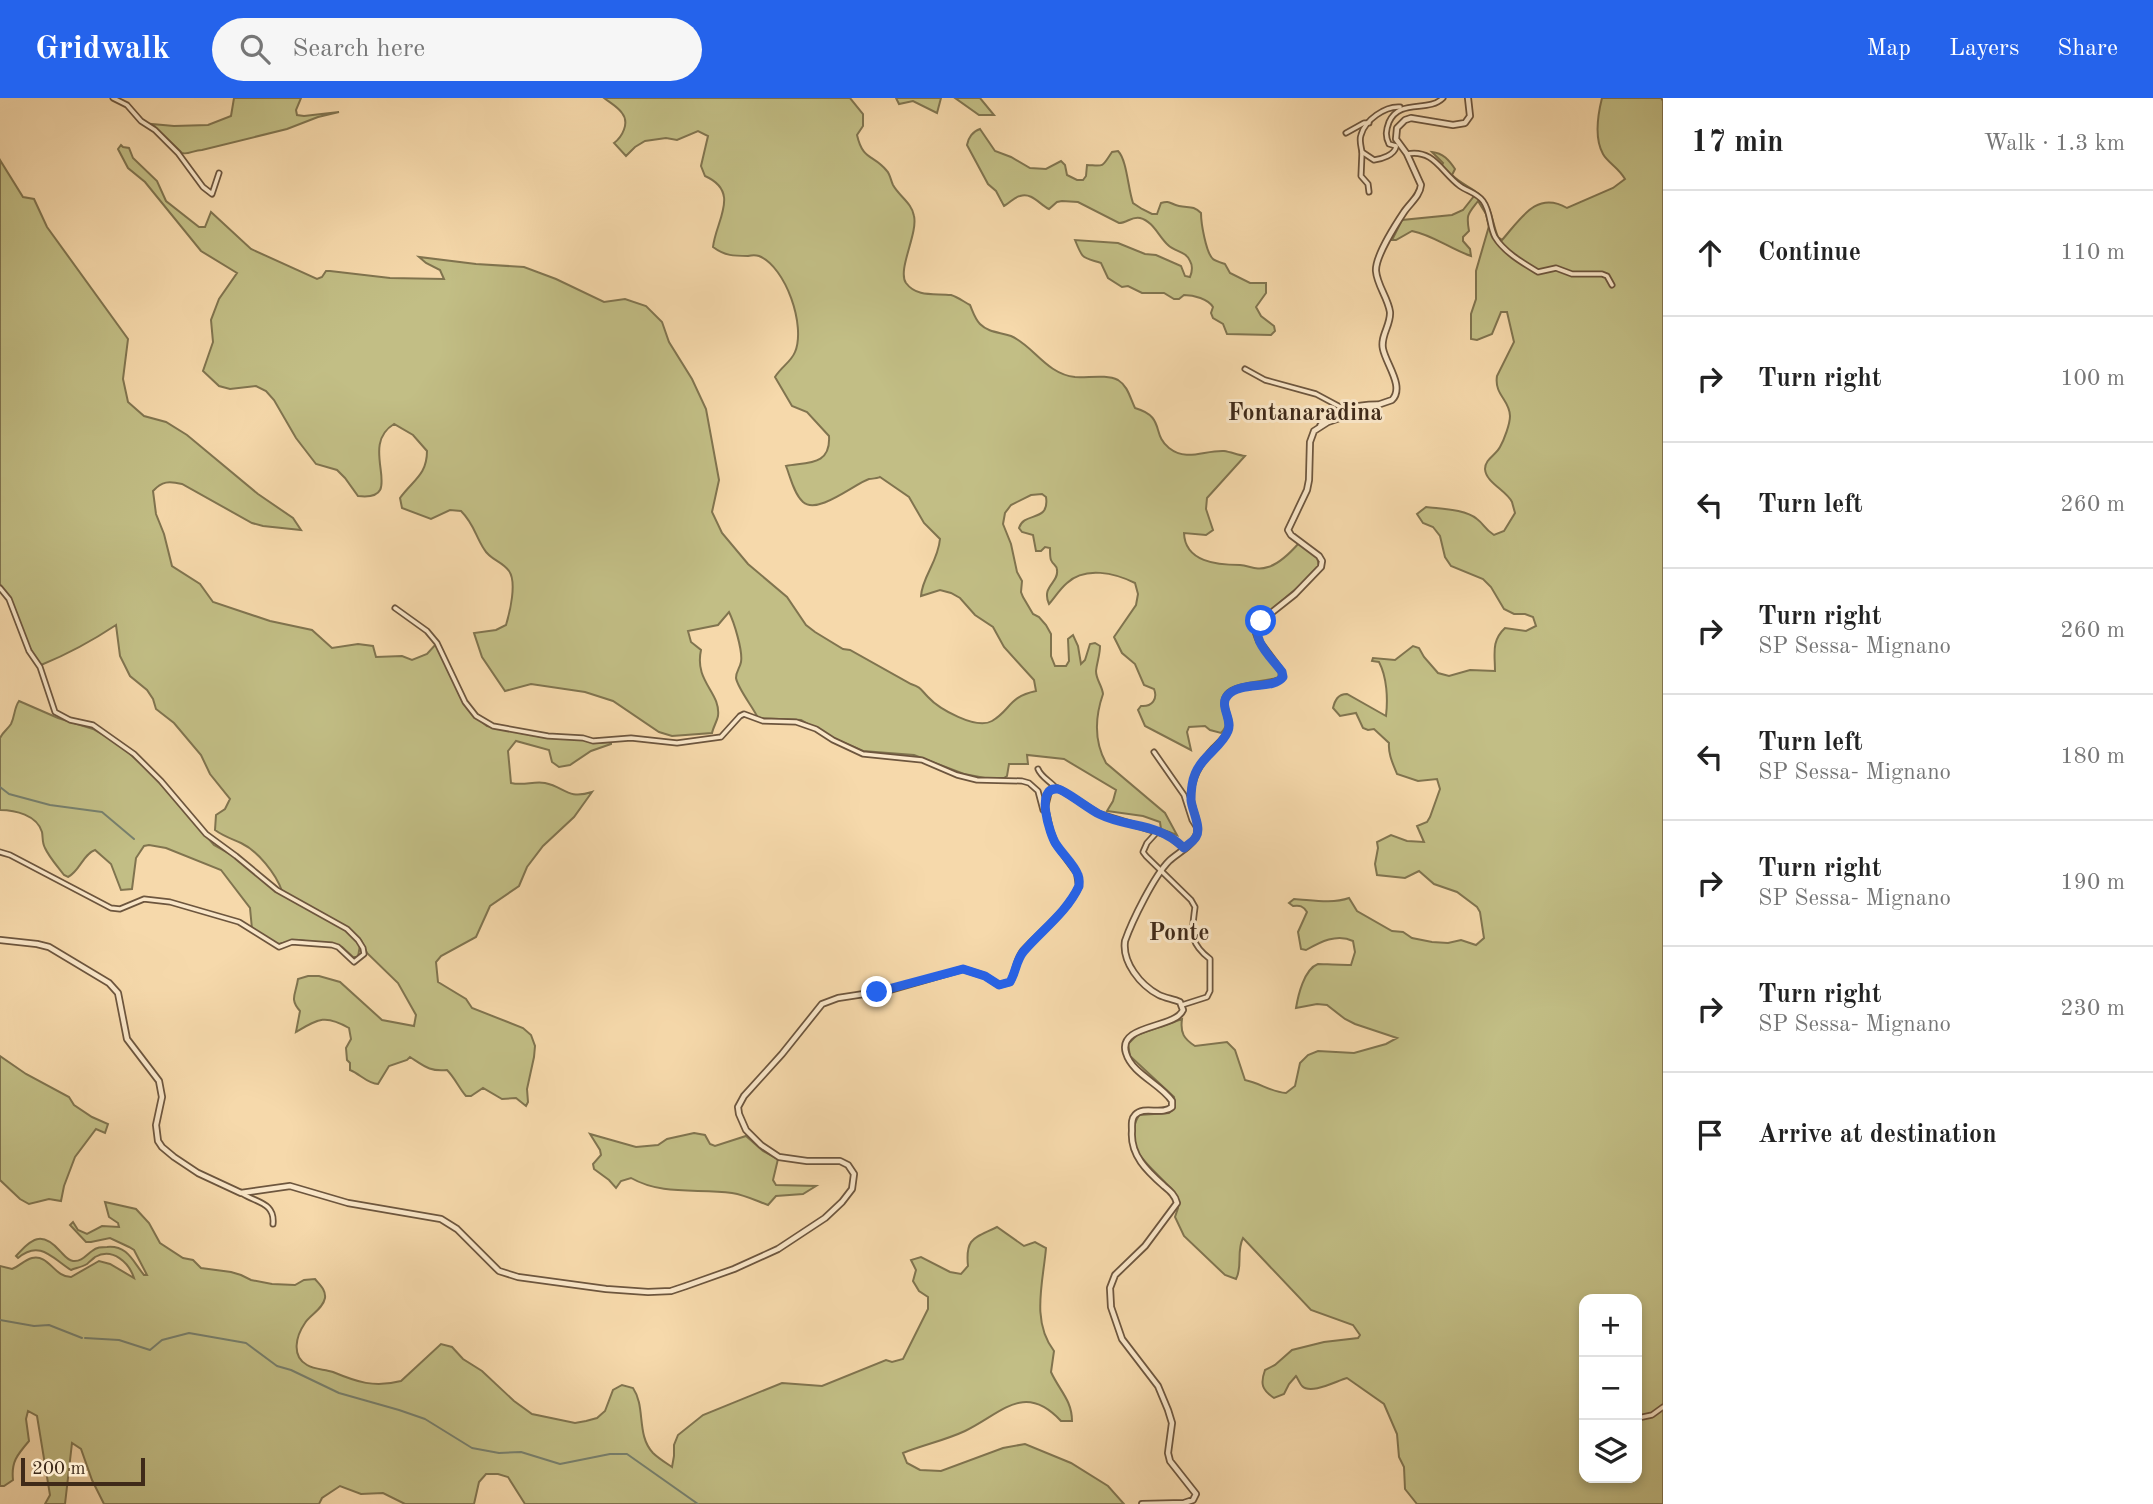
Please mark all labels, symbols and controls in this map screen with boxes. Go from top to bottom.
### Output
search box [212,18,702,81]
icon: search [236,30,274,68]
text: Gridwalk [35,33,170,66]
text: Search here [292,36,425,62]
text: Map [1867,37,1911,61]
text: Layers [1949,37,2019,61]
text: Share [2057,37,2118,61]
text: 17 min [1691,128,1784,158]
text: Walk · 1.3 km [1984,132,2125,155]
icon: ahead [1691,234,1729,272]
text: Continue [1758,240,1861,266]
text: 110 m [2060,241,2125,264]
icon: right [1691,360,1729,398]
text: Turn right [1758,366,1881,392]
text: 100 m [2060,367,2125,390]
district label: Fontanaradina [1227,402,1383,426]
icon: left [1691,486,1729,524]
text: Turn left [1758,492,1863,518]
text: 260 m [2060,493,2125,516]
text: Turn right [1758,604,1881,630]
route start [1245,605,1276,636]
icon: right [1691,612,1729,650]
text: 260 m [2060,619,2125,642]
text: SP Sessa- Mignano [1758,635,1951,658]
text: Turn left [1758,730,1863,756]
icon: left [1691,738,1729,776]
text: 180 m [2060,745,2125,768]
text: SP Sessa- Mignano [1758,761,1951,784]
text: Turn right [1758,856,1881,882]
icon: right [1691,864,1729,902]
text: 190 m [2060,871,2125,894]
text: SP Sessa- Mignano [1758,887,1951,910]
district label: Ponte [1148,922,1210,946]
route end [861,976,892,1007]
text: Turn right [1758,982,1881,1008]
icon: right [1691,990,1729,1028]
text: 230 m [2060,997,2125,1020]
text: SP Sessa- Mignano [1758,1013,1951,1036]
icon: arrive [1691,1116,1729,1154]
text: Arrive at destination [1758,1122,1997,1148]
map controls [1579,1294,1642,1483]
button: + [1579,1294,1642,1357]
button: − [1579,1357,1642,1420]
button: layers [1579,1420,1642,1483]
scale bar [21,1455,145,1487]
text: 200 m [32,1460,85,1479]

